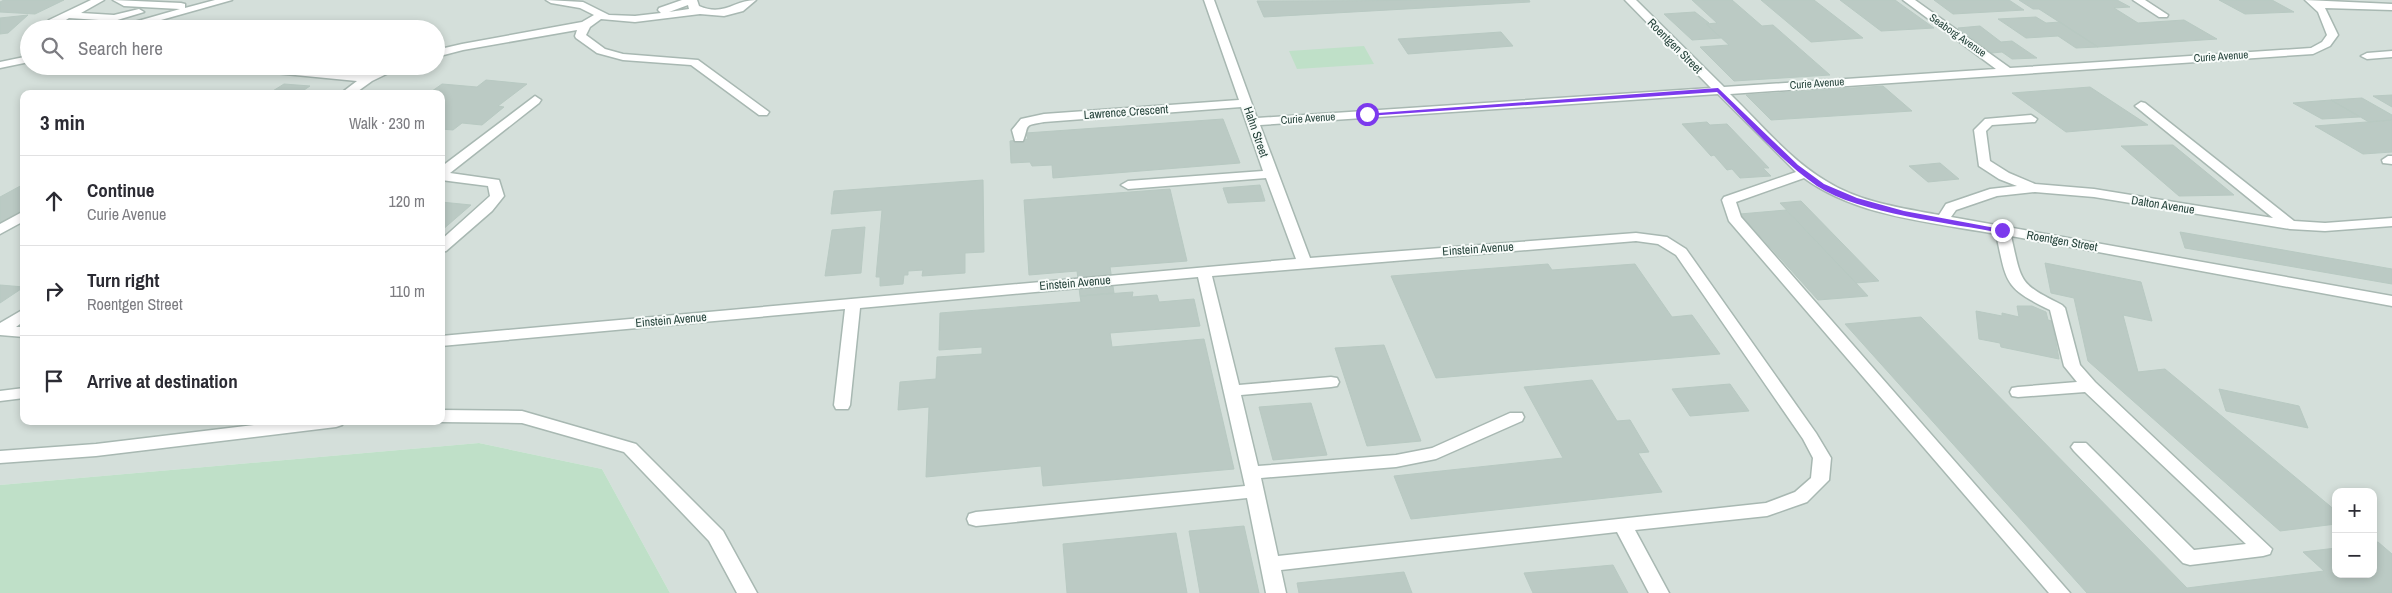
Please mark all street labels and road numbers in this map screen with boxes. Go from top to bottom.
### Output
street label: Seaborg Avenue [1927,10,1989,60]
street label: Roentgen Street [1644,15,1706,77]
street label: Curie Avenue [2193,47,2249,65]
street label: Curie Avenue [1789,74,1845,92]
street label: Lawrence Crescent [1083,101,1169,123]
street label: Hahn Street [1240,105,1272,160]
street label: Curie Avenue [1280,109,1336,127]
street label: Dalton Avenue [2130,192,2196,218]
street label: Roentgen Street [2025,227,2099,255]
street label: Einstein Avenue [1442,239,1514,259]
street label: Einstein Avenue [1039,272,1111,294]
street label: Einstein Avenue [635,309,707,331]

